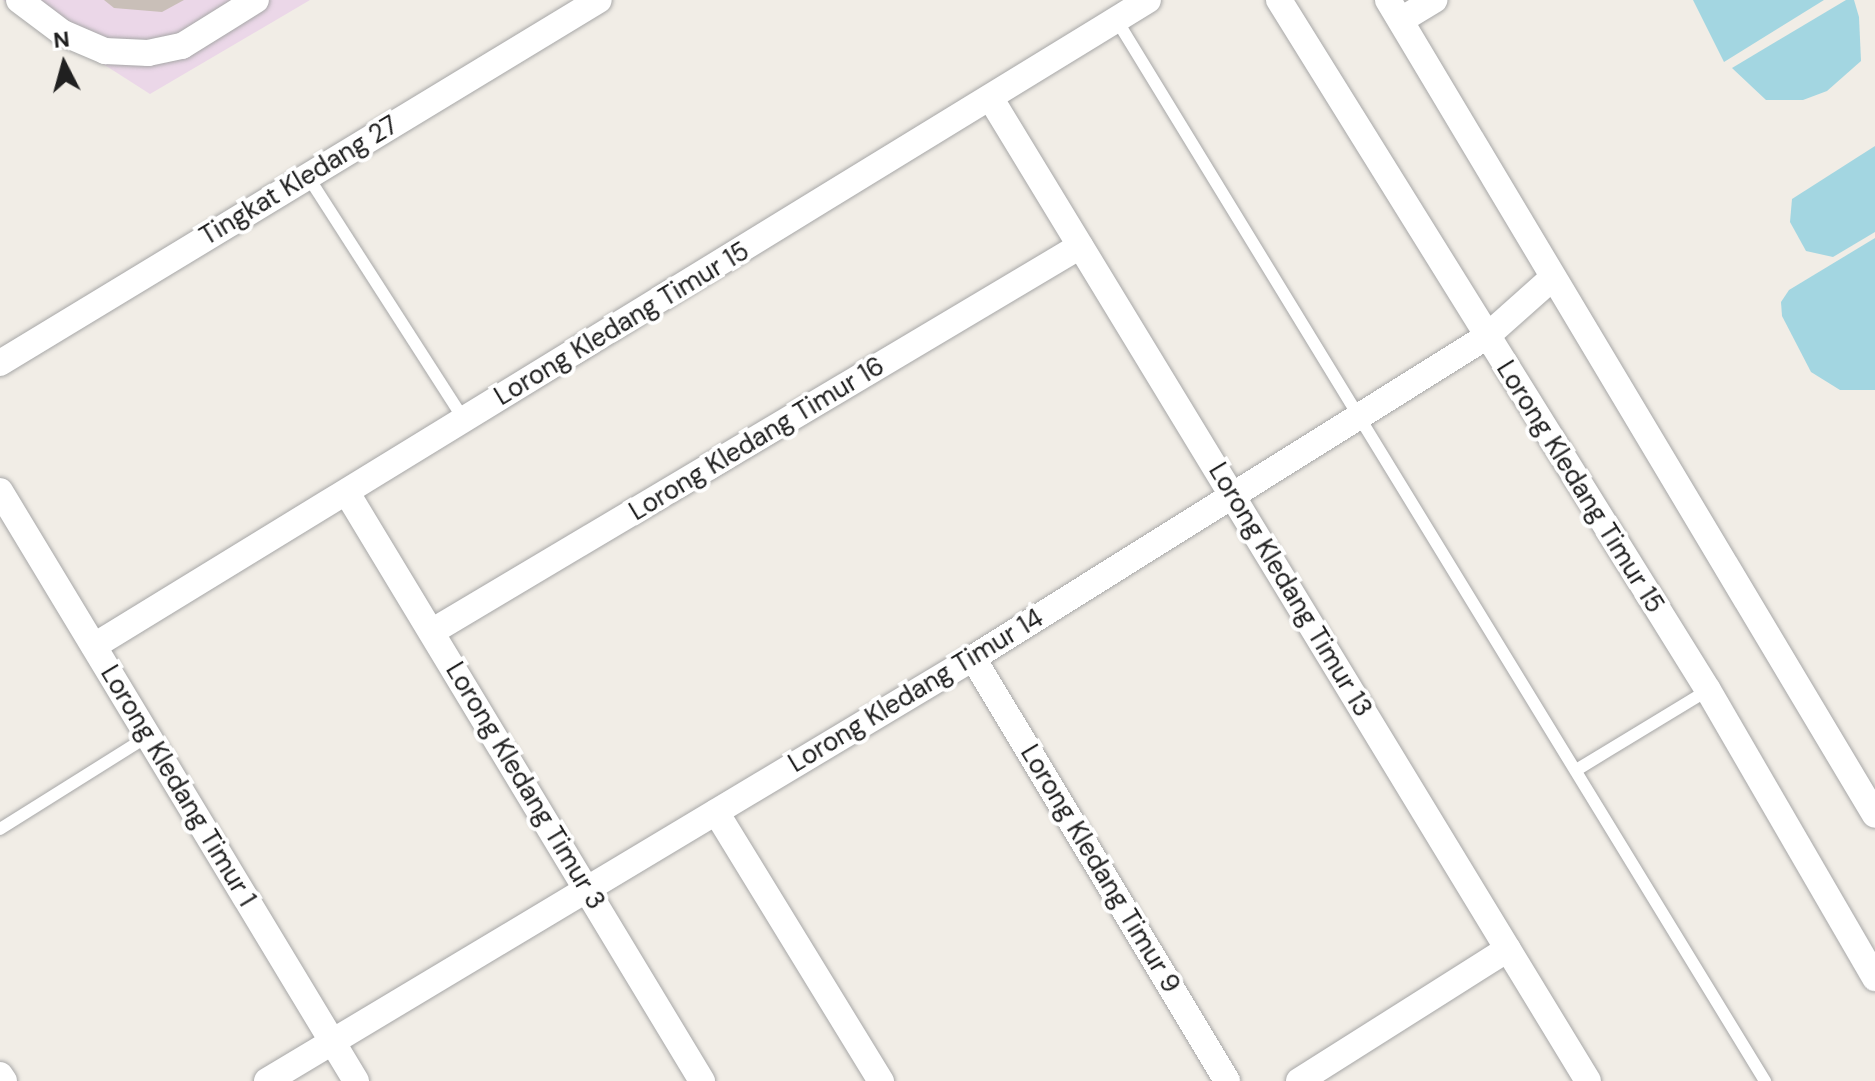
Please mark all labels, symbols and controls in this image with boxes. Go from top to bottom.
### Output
north arrow [24,24,104,104]
text: N [52,24,71,55]
street label: Tingkat Kledang 27 [194,110,404,252]
street label: Lorong Kledang Timur 15 [489,236,755,412]
street label: Lorong Kledang Timur 16 [624,350,890,528]
street label: Lorong Kledang Timur 15 [1490,355,1670,619]
street label: Lorong Kledang Timur 13 [1202,457,1378,723]
street label: Lorong Kledang Timur 14 [783,603,1049,779]
street label: Lorong Kledang Timur 3 [439,657,611,915]
street label: Lorong Kledang Timur 1 [94,660,262,912]
street label: Lorong Kledang Timur 9 [1014,739,1186,999]

